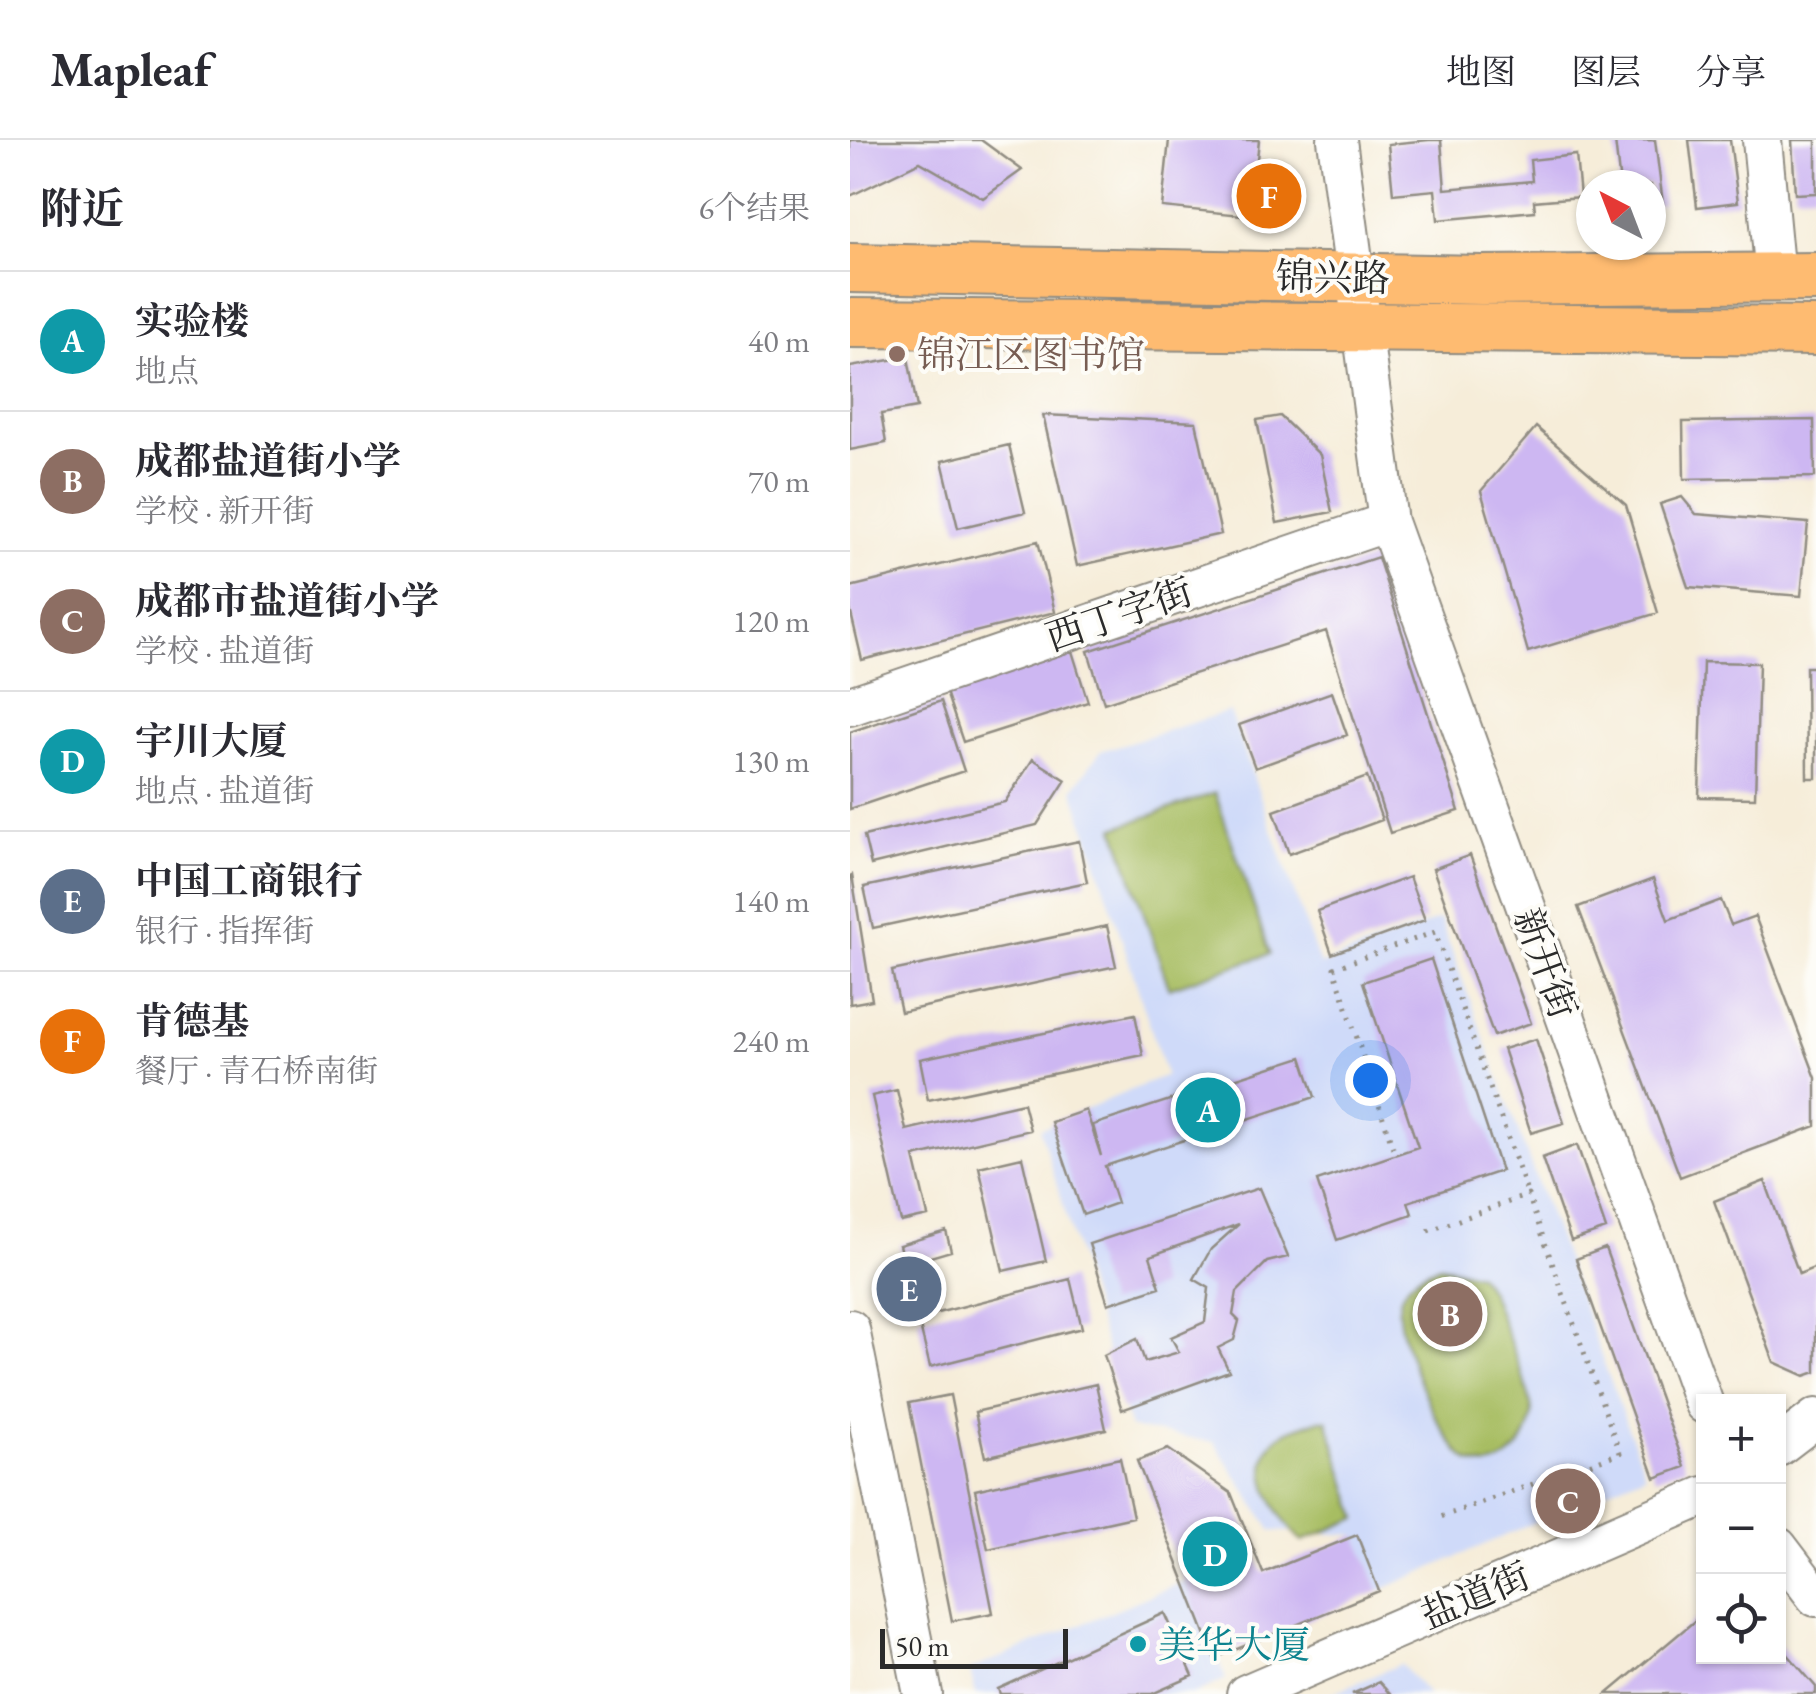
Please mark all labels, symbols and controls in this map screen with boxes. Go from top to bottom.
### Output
text: Mapleaf [50,38,211,100]
text: 地图 [1446,49,1516,94]
text: 图层 [1571,49,1641,94]
text: 分享 [1696,49,1766,94]
pin: F [1236,158,1302,234]
north arrow [1576,170,1666,260]
text: 附近 [40,181,124,236]
text: 6个结果 [699,187,810,229]
street label: 锦兴路 [1276,252,1390,302]
text: 实验楼 [135,296,249,345]
text: A [61,320,84,362]
text: 40 m [748,320,810,362]
place label: 锦江区图书馆 [917,330,1145,379]
marker: 锦江区图书馆 [886,343,908,365]
text: 地点 [135,350,199,392]
text: 成都盐道街小学 [135,436,401,485]
text: B [62,460,83,502]
text: 70 m [748,460,810,502]
text: 学校 · 新开街 [135,490,314,532]
street label: 西丁字街 [1039,566,1199,662]
text: 成都市盐道街小学 [135,576,439,625]
text: C [61,600,84,642]
text: 120 m [733,600,810,642]
text: 学校 · 盐道街 [135,630,314,672]
text: 宇川大厦 [135,716,287,765]
text: D [60,740,85,782]
text: 130 m [733,740,810,782]
text: 地点 · 盐道街 [135,770,314,812]
text: 中国工商银行 [135,856,363,905]
text: E [63,880,82,922]
text: 140 m [733,880,810,922]
street label: 新开街 [1503,901,1589,1025]
text: 银行 · 指挥街 [135,910,314,952]
text: 肯德基 [135,996,249,1045]
text: F [64,1020,81,1062]
text: 240 m [733,1020,810,1062]
text: 餐厅 · 青石桥南街 [135,1050,378,1092]
your location [1345,1055,1396,1106]
pin: A [1176,1072,1240,1148]
pin: E [877,1252,942,1326]
pin: B [1418,1276,1482,1352]
map controls [1696,1394,1786,1664]
button: + [1696,1394,1786,1484]
pin: C [1536,1464,1600,1538]
button: − [1696,1484,1786,1574]
pin: D [1182,1516,1248,1592]
street label: 盐道街 [1413,1550,1537,1640]
button: locate [1696,1574,1786,1664]
place label: 美华大厦 [1158,1620,1310,1669]
scale bar [880,1624,1068,1668]
text: 50 m [895,1628,949,1664]
marker: 美华大厦 [1127,1633,1149,1655]

